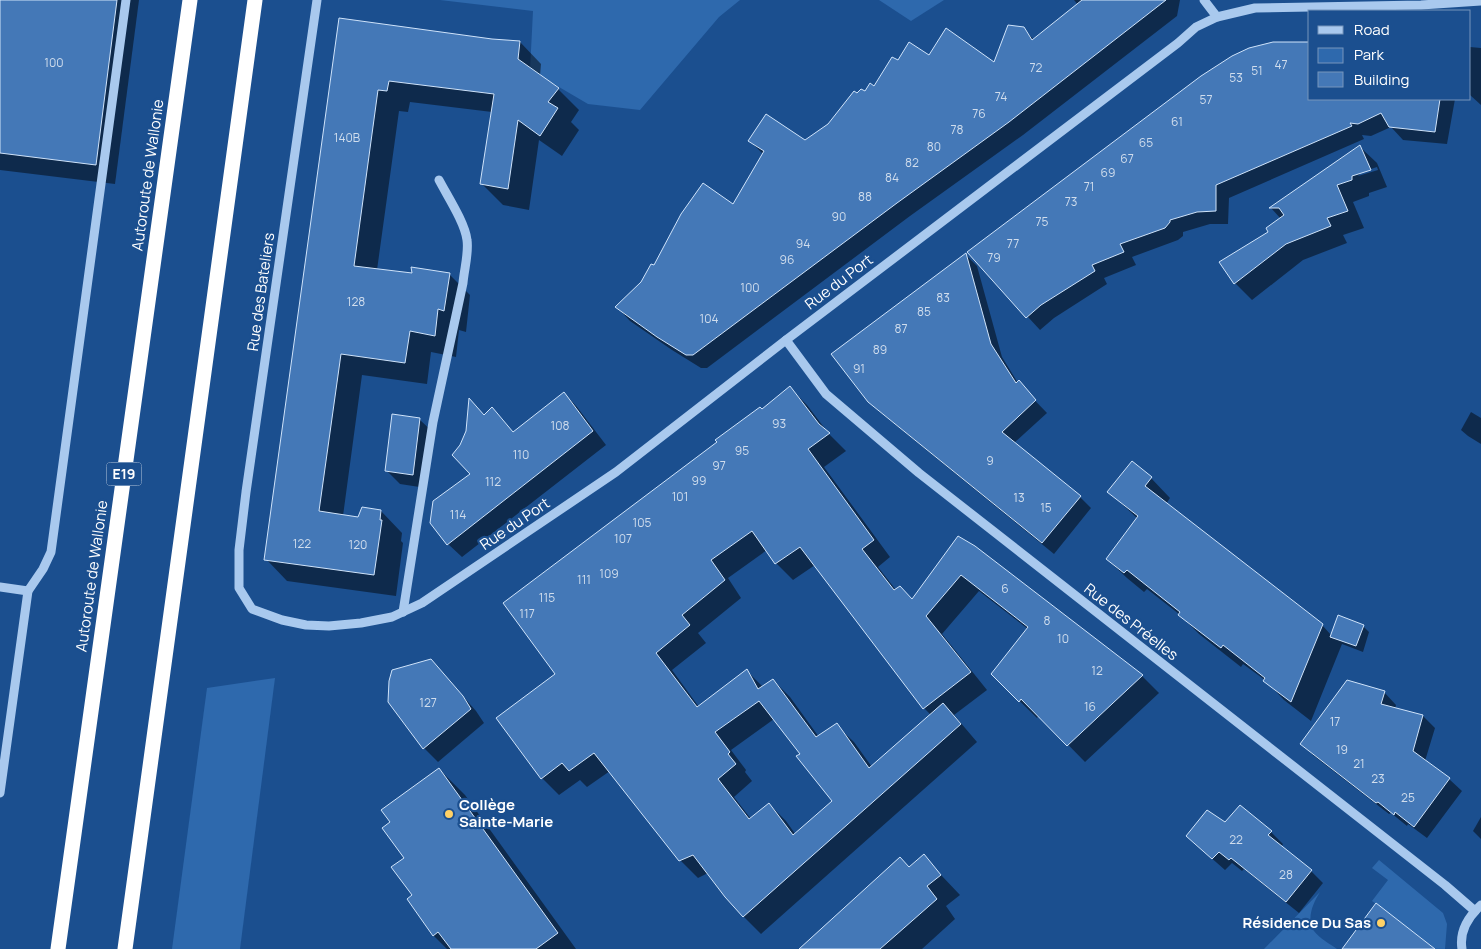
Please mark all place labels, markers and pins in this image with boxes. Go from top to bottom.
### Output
place label: Collège Sainte-Marie [459,794,553,832]
marker: Collège Sainte-Marie [443,808,455,820]
place label: Résidence Du Sas [1242,912,1371,933]
marker: Résidence Du Sas [1375,917,1387,929]

